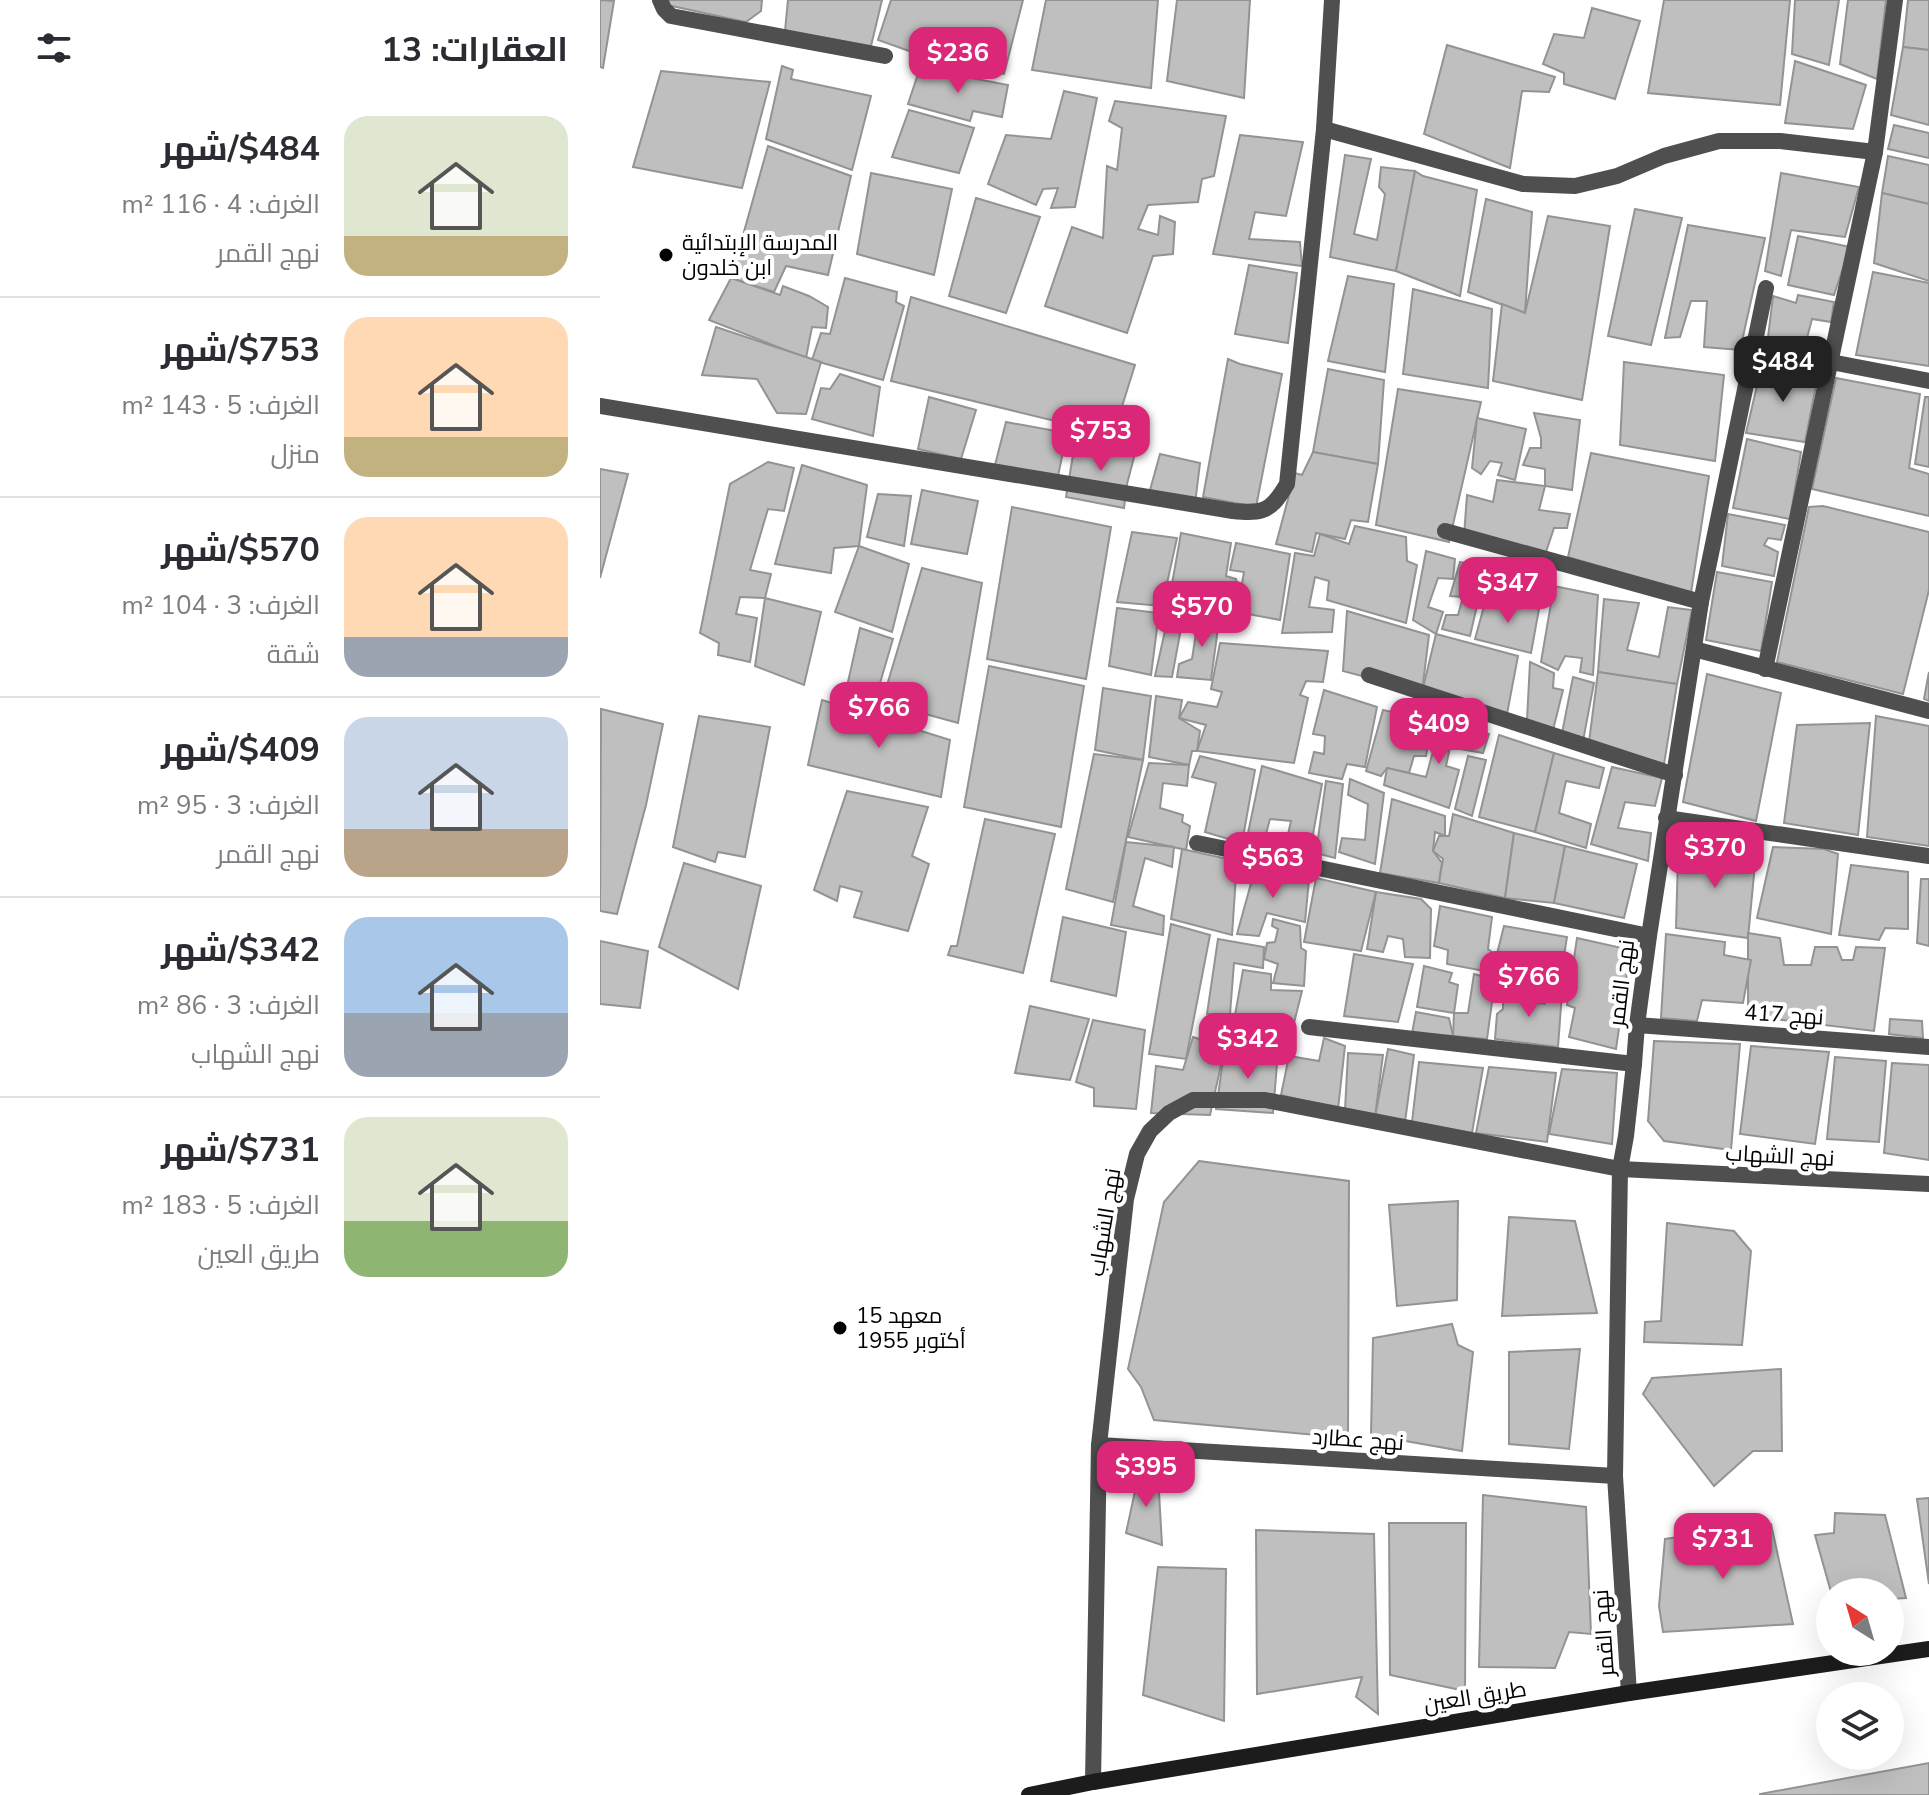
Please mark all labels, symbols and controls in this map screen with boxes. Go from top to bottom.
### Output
icon: filters [32,26,76,70]
text: العقارات: 13 [381,27,568,73]
pin: $236 [911,27,1005,95]
text: $236 [927,35,989,70]
text: $484/شهر [161,126,320,172]
icon: home [408,148,504,244]
text: الغرف: 4 · 116 m² [122,187,320,222]
place label: المدرسة الإبتدائية ابن خلدون [682,228,838,283]
text: نهج القمر [217,236,320,271]
marker: المدرسة الإبتدائية ابن خلدون [657,246,675,264]
text: $753/شهر [161,327,320,373]
pin: $484 [1736,336,1830,404]
text: $484 [1752,344,1814,379]
icon: home [408,349,504,445]
text: الغرف: 5 · 143 m² [122,388,320,423]
pin: $753 [1054,405,1148,473]
text: $753 [1070,413,1132,448]
text: منزل [271,437,320,472]
text: $570/شهر [161,527,320,573]
icon: home [408,549,504,645]
pin: $347 [1461,557,1555,625]
text: $347 [1477,565,1539,600]
pin: $570 [1155,581,1249,649]
text: الغرف: 3 · 104 m² [122,588,320,623]
text: $570 [1171,589,1233,624]
text: شقة [267,637,320,672]
pin: $766 [832,682,926,750]
text: $766 [848,690,910,725]
pin: $409 [1392,698,1486,766]
text: $409 [1408,706,1470,741]
text: $409/شهر [161,727,320,773]
icon: home [408,749,504,845]
text: الغرف: 3 · 95 m² [137,788,320,823]
pin: $370 [1668,822,1762,890]
text: $370 [1684,830,1746,865]
pin: $563 [1226,832,1320,900]
text: نهج القمر [217,837,320,872]
text: $563 [1242,840,1304,875]
text: $342/شهر [161,927,320,973]
street label: نهج القمر [1602,938,1642,1030]
icon: home [408,949,504,1045]
pin: $766 [1482,951,1576,1019]
text: $766 [1498,959,1560,994]
text: الغرف: 3 · 86 m² [137,988,320,1023]
street label: نهج 417 [1743,997,1825,1033]
pin: $342 [1201,1013,1295,1081]
text: $342 [1217,1021,1279,1056]
text: نهج الشهاب [191,1037,320,1072]
text: $731/شهر [161,1127,320,1173]
street label: نهج الشهاب [1725,1138,1835,1174]
icon: home [408,1149,504,1245]
street label: نهج الشهاب [1082,1166,1128,1278]
text: الغرف: 5 · 183 m² [122,1188,320,1223]
text: طريق العين [197,1237,320,1272]
place label: معهد 15 أكتوبر 1955 [856,1301,966,1356]
marker: معهد 15 أكتوبر 1955 [831,1319,849,1337]
street label: نهج عطارد [1311,1422,1405,1458]
pin: $395 [1099,1441,1193,1509]
text: $395 [1115,1449,1177,1484]
pin: $731 [1676,1513,1770,1581]
text: $731 [1692,1521,1754,1556]
north arrow [1816,1578,1904,1666]
map controls [1816,1578,1904,1770]
street label: نهج القمر [1586,1588,1622,1680]
street label: طريق العين [1422,1674,1529,1720]
button: layers [1816,1682,1904,1770]

